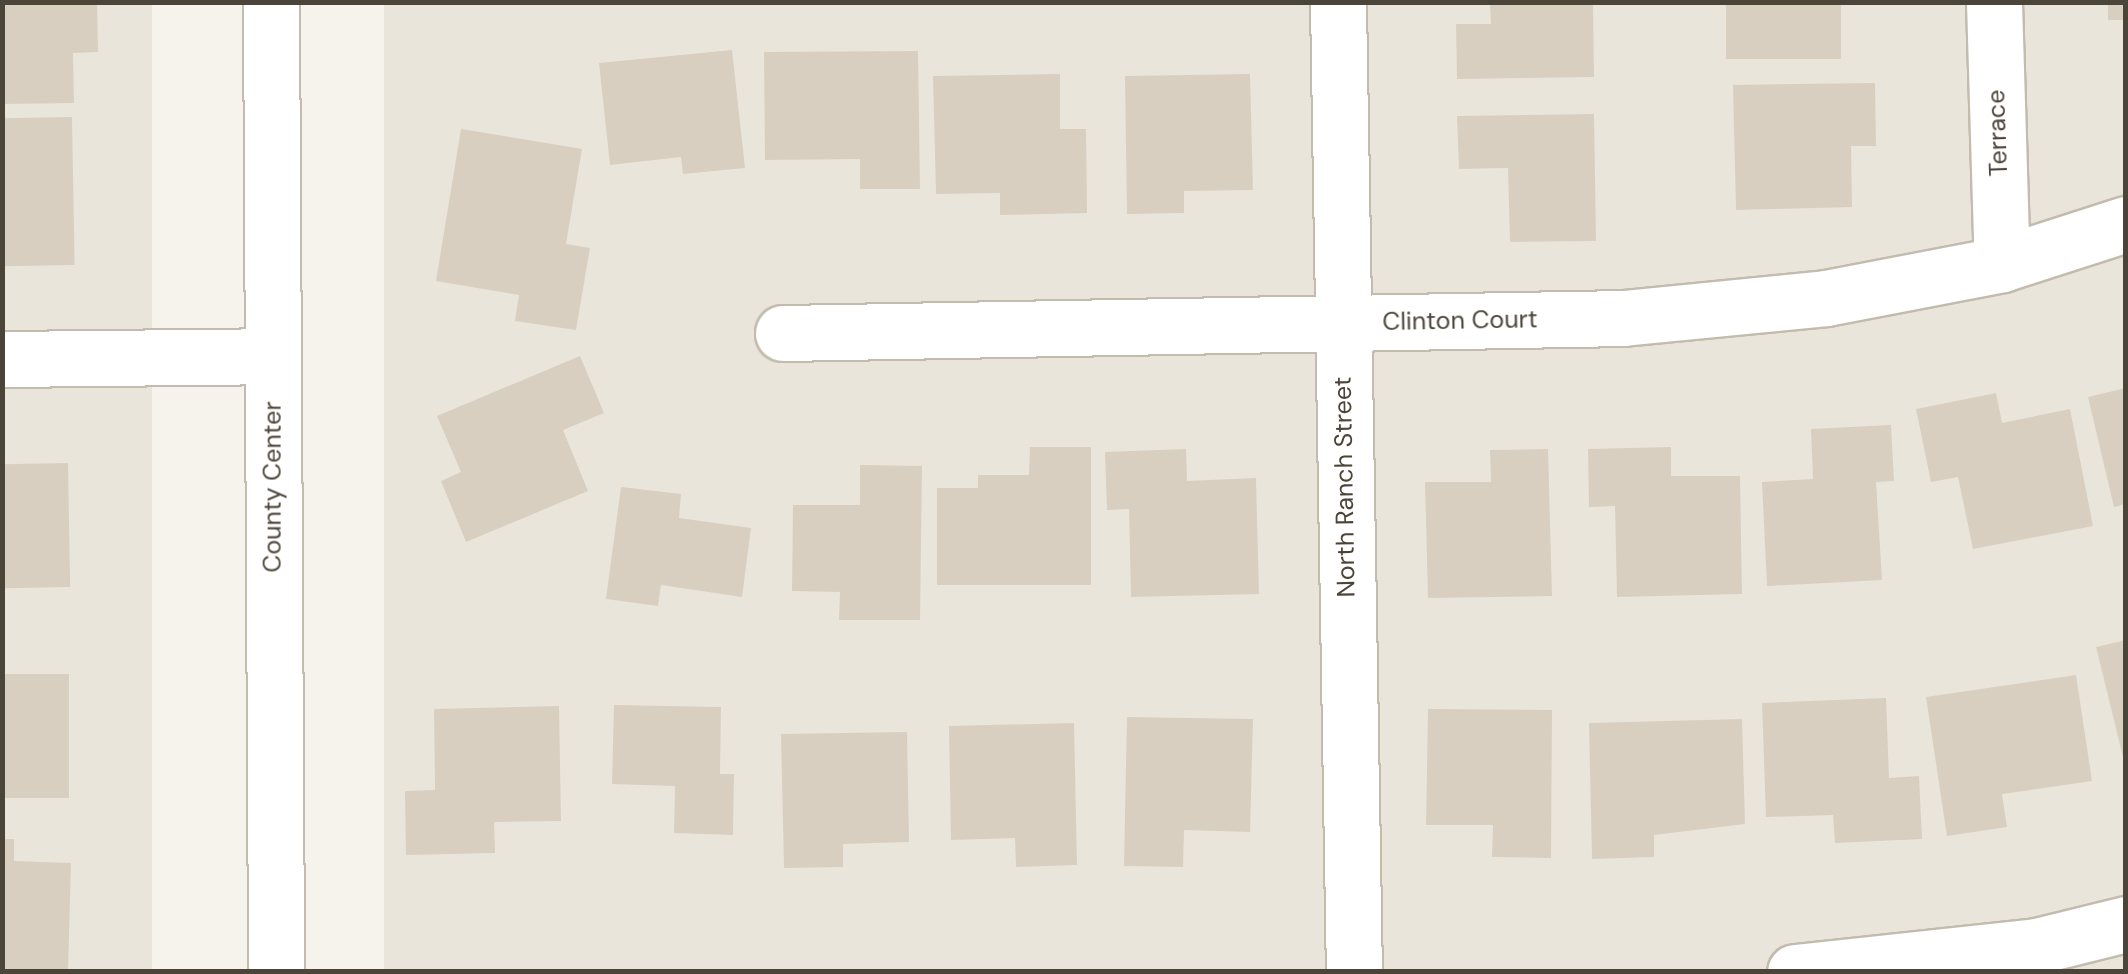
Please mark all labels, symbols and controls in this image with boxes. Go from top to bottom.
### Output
street label: Terrace [1981,89,2015,177]
street label: Clinton Court [1382,305,1538,337]
street label: North Ranch Street [1328,376,1362,598]
street label: County Center [258,401,288,573]

